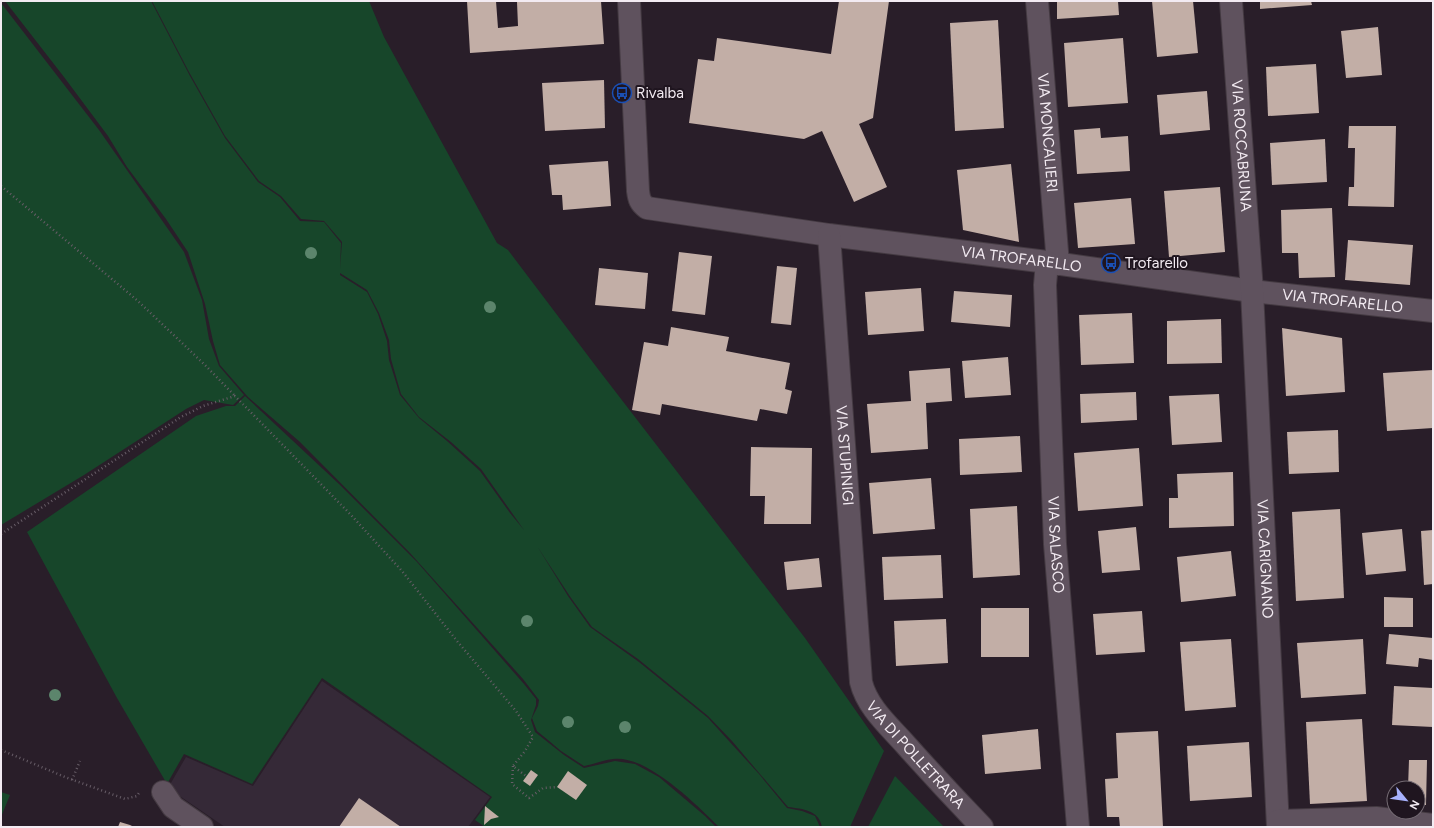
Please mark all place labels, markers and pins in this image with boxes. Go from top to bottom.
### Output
bus stop icon: Rivalba [611,82,633,104]
place label: Rivalba [636,84,684,102]
bus stop icon: Trofarello [1100,252,1122,274]
place label: Trofarello [1125,254,1188,272]

